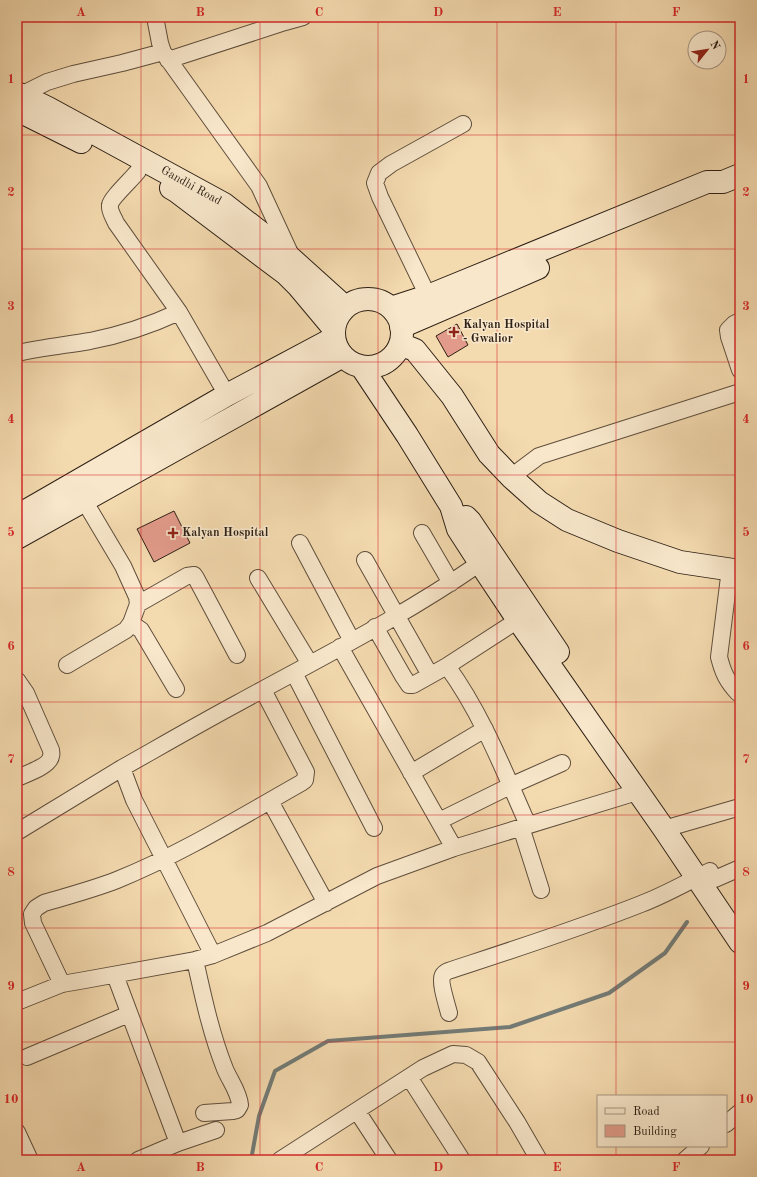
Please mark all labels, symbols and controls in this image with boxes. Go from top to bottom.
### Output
text: A [76,6,86,19]
text: B [195,6,205,19]
text: C [315,6,323,19]
text: D [433,6,443,19]
text: E [553,6,562,19]
text: F [672,6,681,19]
north arrow [687,30,727,70]
text: N [707,39,722,53]
text: 1 [7,73,15,86]
text: 1 [742,73,750,86]
street label: Gandhi Road [159,164,223,208]
text: 2 [7,186,15,199]
text: 2 [742,186,750,199]
text: 3 [7,300,15,313]
text: 3 [742,300,750,313]
place label: Kalyan Hospital - Gwalior [463,319,550,345]
marker: Kalyan Hospital - Gwalior [448,326,460,338]
text: 4 [7,413,15,426]
text: 4 [742,413,750,426]
text: 5 [7,526,15,539]
text: 5 [742,526,750,539]
marker: Kalyan Hospital [167,527,179,539]
place label: Kalyan Hospital [182,527,269,539]
text: 6 [7,640,15,653]
text: 6 [742,640,750,653]
text: 7 [7,753,15,766]
text: 7 [742,753,750,766]
text: 8 [7,866,15,879]
text: 8 [742,866,750,879]
text: 9 [7,980,15,993]
text: 9 [742,980,750,993]
text: 10 [3,1093,19,1106]
text: 10 [738,1093,754,1106]
legend [597,1095,727,1147]
text: Road [633,1106,660,1118]
text: Building [633,1126,677,1138]
text: A [76,1161,86,1174]
text: B [195,1161,205,1174]
text: C [315,1161,323,1174]
text: D [433,1161,443,1174]
text: E [553,1161,562,1174]
text: F [672,1161,681,1174]

